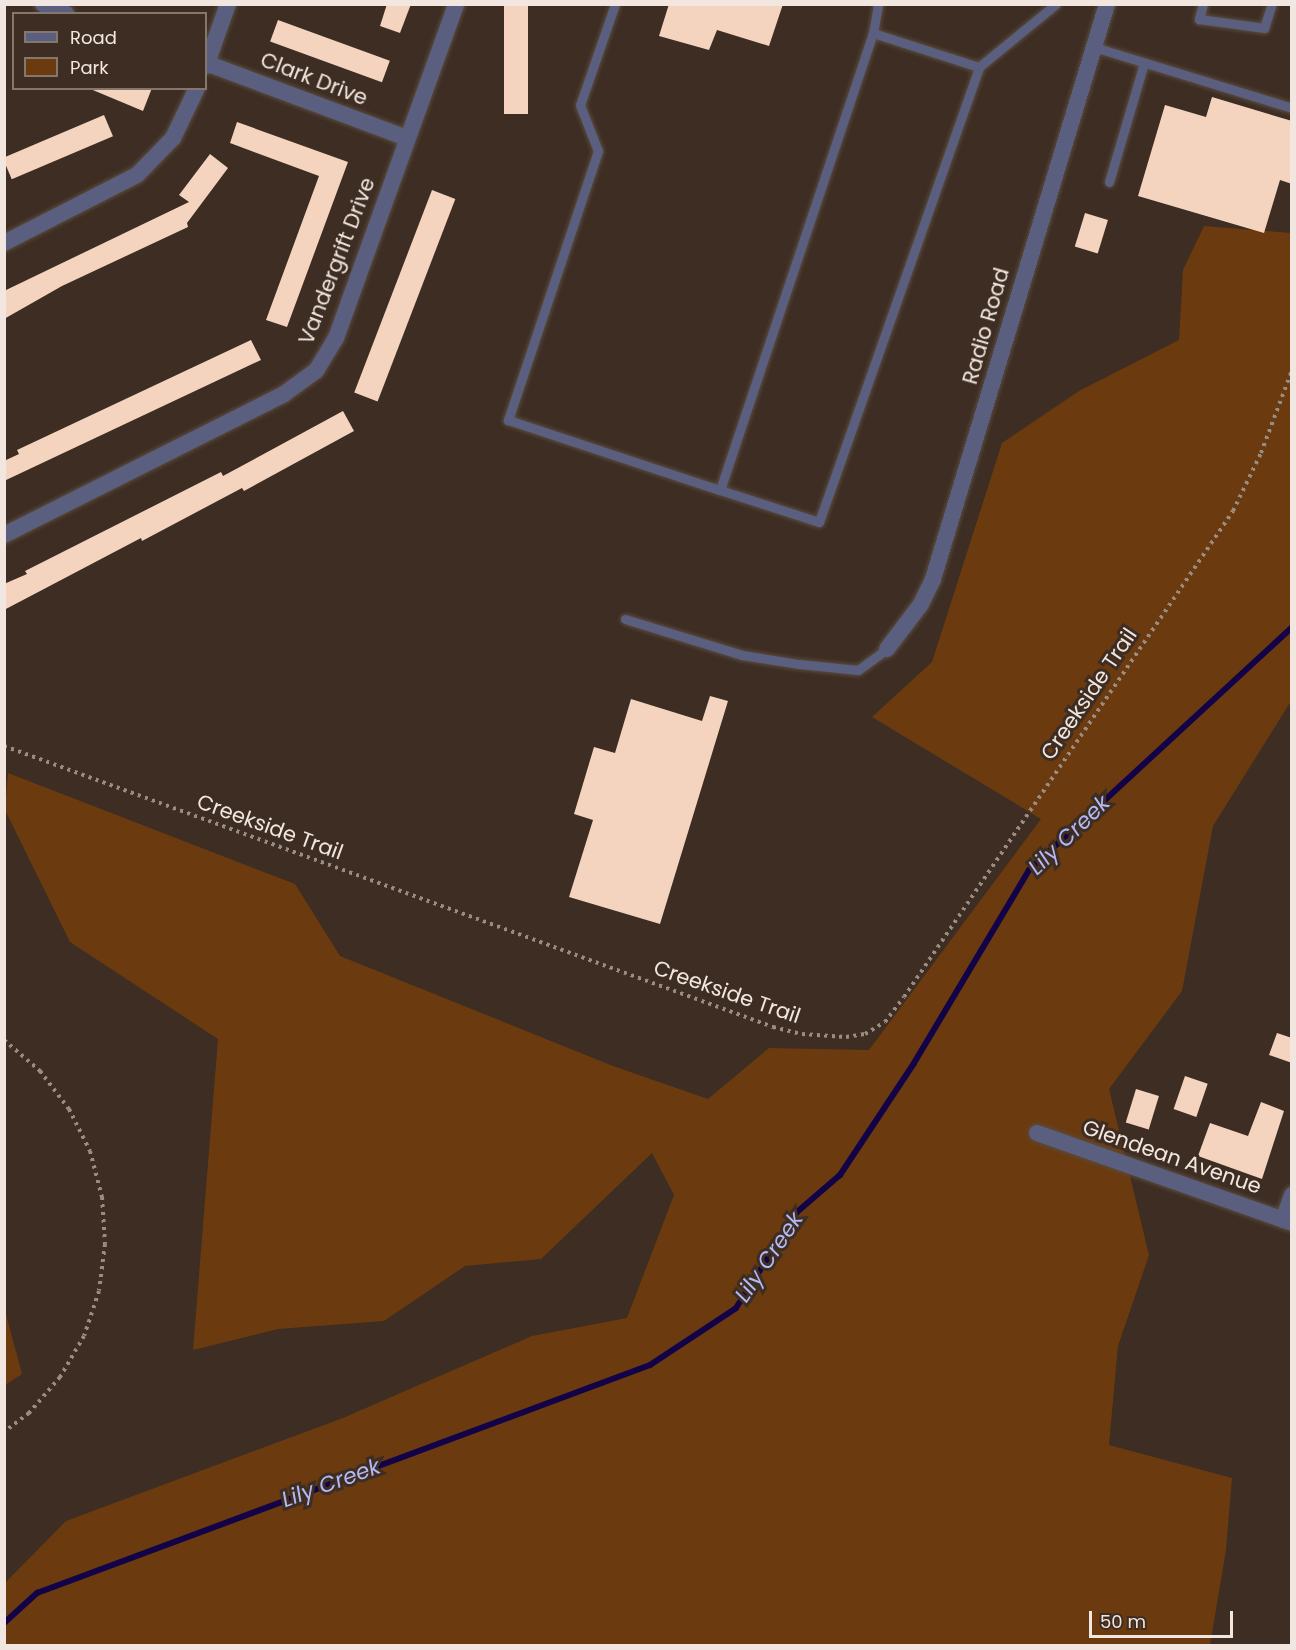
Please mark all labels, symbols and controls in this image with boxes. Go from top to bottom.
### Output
legend [12,12,207,90]
text: Road [70,25,117,50]
street label: Clark Drive [257,47,371,111]
text: Park [70,55,109,80]
street label: Vandergrift Drive [294,174,380,348]
street label: Radio Road [957,265,1015,387]
street label: Creekside Trail [1036,623,1142,765]
street label: Creekside Trail [194,789,346,865]
water label: Lily Creek [1023,790,1115,880]
street label: Creekside Trail [650,955,804,1029]
street label: Glendean Avenue [1079,1115,1265,1199]
water label: Lily Creek [729,1207,809,1307]
water label: Lily Creek [278,1453,384,1513]
scale bar [1092,1599,1236,1637]
text: 50 m [1100,1609,1146,1634]

